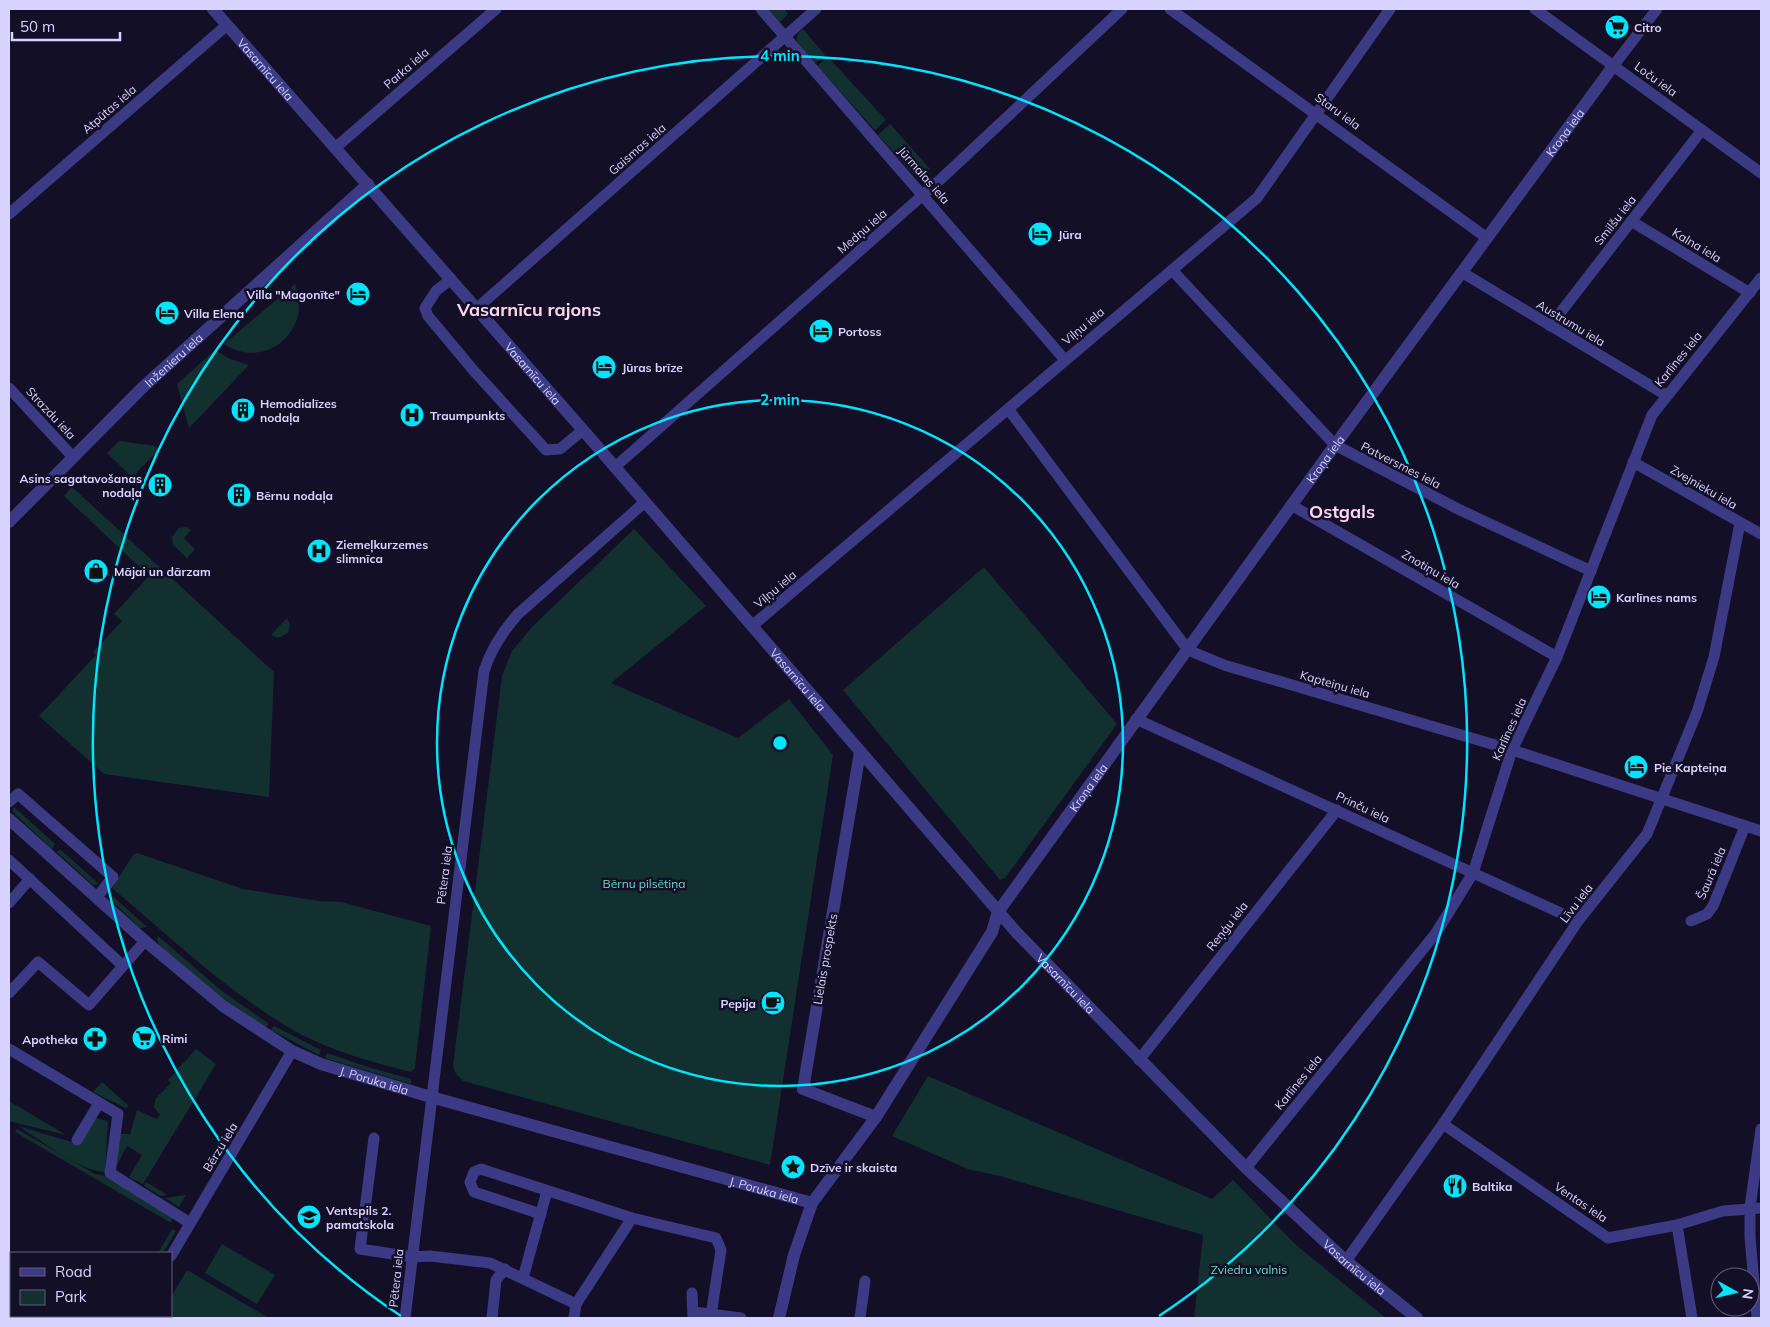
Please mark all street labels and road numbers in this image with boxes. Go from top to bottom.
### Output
street label: Vasarnīcu iela [234,35,297,103]
street label: Parka iela [380,44,432,92]
street label: Loču iela [1632,59,1680,99]
street label: Atpūtas iela [79,81,139,137]
street label: Staru iela [1312,89,1364,133]
street label: Kroņa iela [1542,106,1587,159]
street label: Gaismas iela [605,120,669,178]
street label: Jūrmalas iela [895,143,953,207]
street label: Smilšu iela [1591,192,1639,248]
street label: Medņu iela [834,205,890,257]
street label: Kalna iela [1670,225,1724,265]
street label: Austrumu iela [1534,297,1608,349]
street label: Viļņu iela [1059,304,1108,349]
street label: Karlīnes iela [1651,328,1705,390]
street label: Inženieru iela [141,330,205,390]
street label: Vasarnīcu iela [502,339,564,407]
street label: Strazdu iela [23,384,79,442]
street label: Kroņa iela [1303,432,1347,486]
street label: Patversmes iela [1359,438,1443,492]
street label: Zvejnieku iela [1668,462,1740,512]
street label: Znotiņu iela [1399,546,1463,593]
street label: Viļņu iela [751,567,800,612]
street label: Vasarnīcu iela [767,645,829,714]
street label: Kapteiņu iela [1298,667,1372,702]
street label: Karlīnes iela [1489,695,1529,763]
street label: Kroņa iela [1066,760,1110,814]
street label: Prinču iela [1334,788,1392,826]
street label: Šaurā iela [1693,844,1729,902]
street label: Pētera iela [433,845,455,905]
street label: Līvu iela [1556,880,1596,926]
street label: Reņģu iela [1203,898,1252,954]
street label: Lielais prospekts [810,912,840,1006]
street label: Vasarnīcu iela [1033,950,1098,1016]
street label: Karlīnes iela [1271,1051,1325,1113]
street label: J. Poruka iela [338,1063,411,1097]
street label: Bērzu iela [199,1120,241,1174]
street label: J. Poruka iela [728,1173,800,1206]
street label: Ventas iela [1551,1179,1611,1225]
street label: Vasarnīcu iela [1320,1236,1389,1298]
street label: Pētera iela [385,1248,407,1308]

